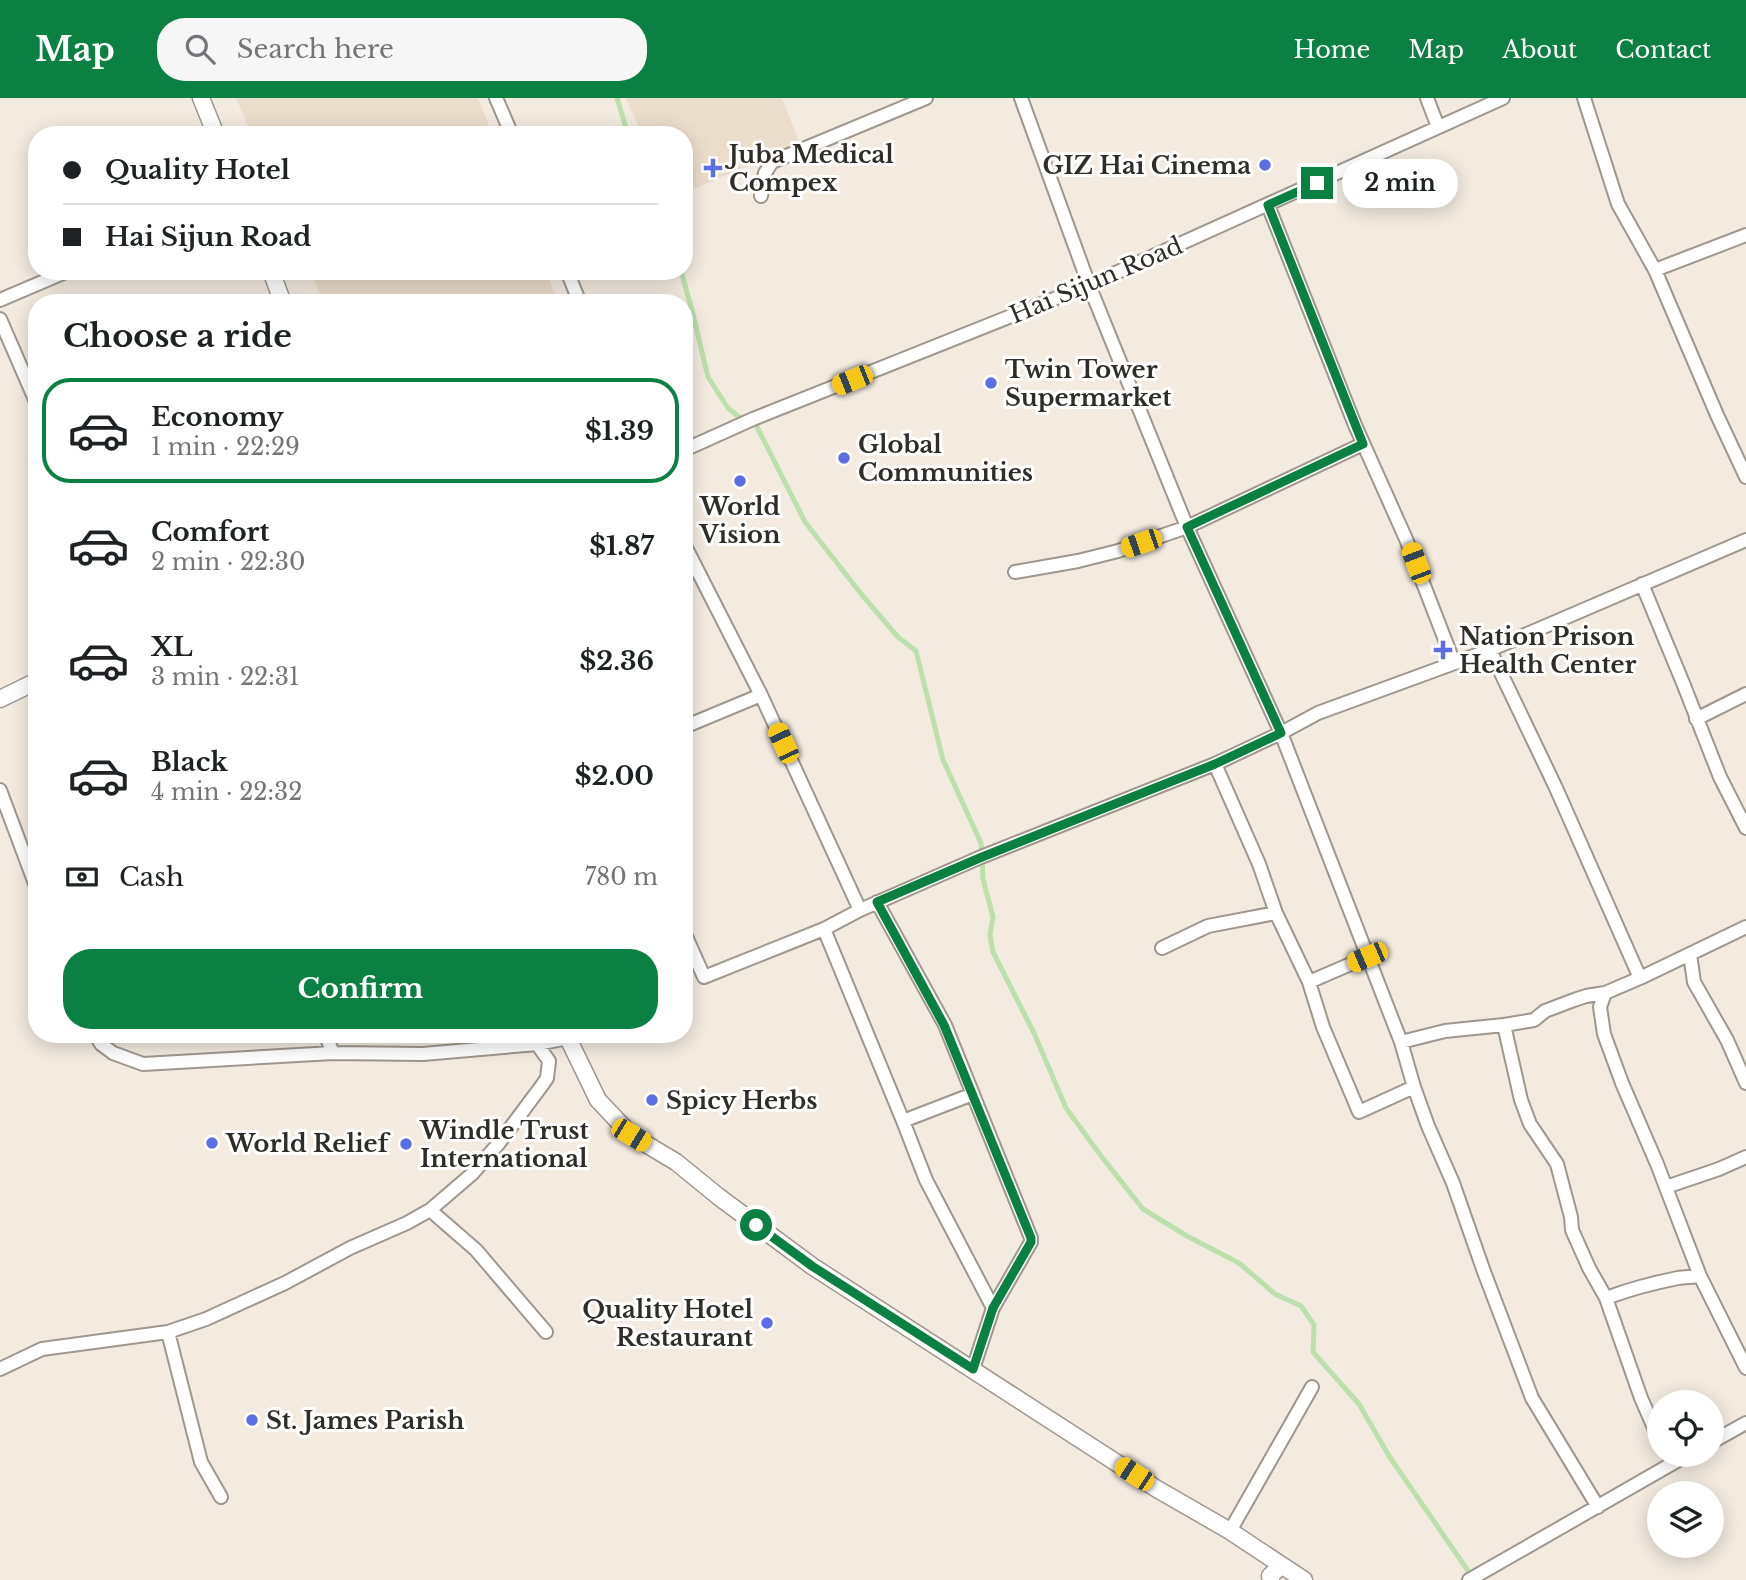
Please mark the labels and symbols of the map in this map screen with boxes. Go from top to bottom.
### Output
place label: Juba Medical Compex [724,140,894,197]
place label: GIZ Hai Cinema [1042,151,1251,180]
marker: GIZ Hai Cinema [1257,157,1273,173]
marker: Juba Medical Compex [703,158,723,178]
callout: 2 min [1342,158,1457,208]
route end [1301,167,1333,199]
street label: Hai Sijun Road [1005,231,1187,329]
place label: Twin Tower Supermarket [1005,355,1172,412]
car [829,362,876,398]
marker: Twin Tower Supermarket [983,375,999,391]
place label: Global Communities [858,430,1033,487]
marker: Global Communities [836,450,852,466]
marker: World Vision [732,473,748,489]
place label: World Vision [699,492,781,549]
car [1118,526,1165,560]
car [1399,540,1434,586]
place label: Nation Prison Health Center [1459,622,1637,679]
marker: Nation Prison Health Center [1433,640,1453,660]
car [765,720,802,766]
car [1344,939,1391,975]
place label: Spicy Herbs [666,1086,817,1115]
marker: Spicy Herbs [644,1092,660,1108]
car [608,1115,655,1155]
place label: Windle Trust International [419,1116,589,1173]
place label: World Relief [225,1129,391,1158]
marker: World Relief [204,1135,220,1151]
marker: Windle Trust International [398,1136,414,1152]
route start [740,1209,772,1241]
place label: Quality Hotel Restaurant [582,1295,754,1352]
marker: Quality Hotel Restaurant [759,1315,775,1331]
place label: St. James Parish [266,1406,464,1435]
marker: St. James Parish [244,1412,260,1428]
car [1111,1454,1158,1494]

